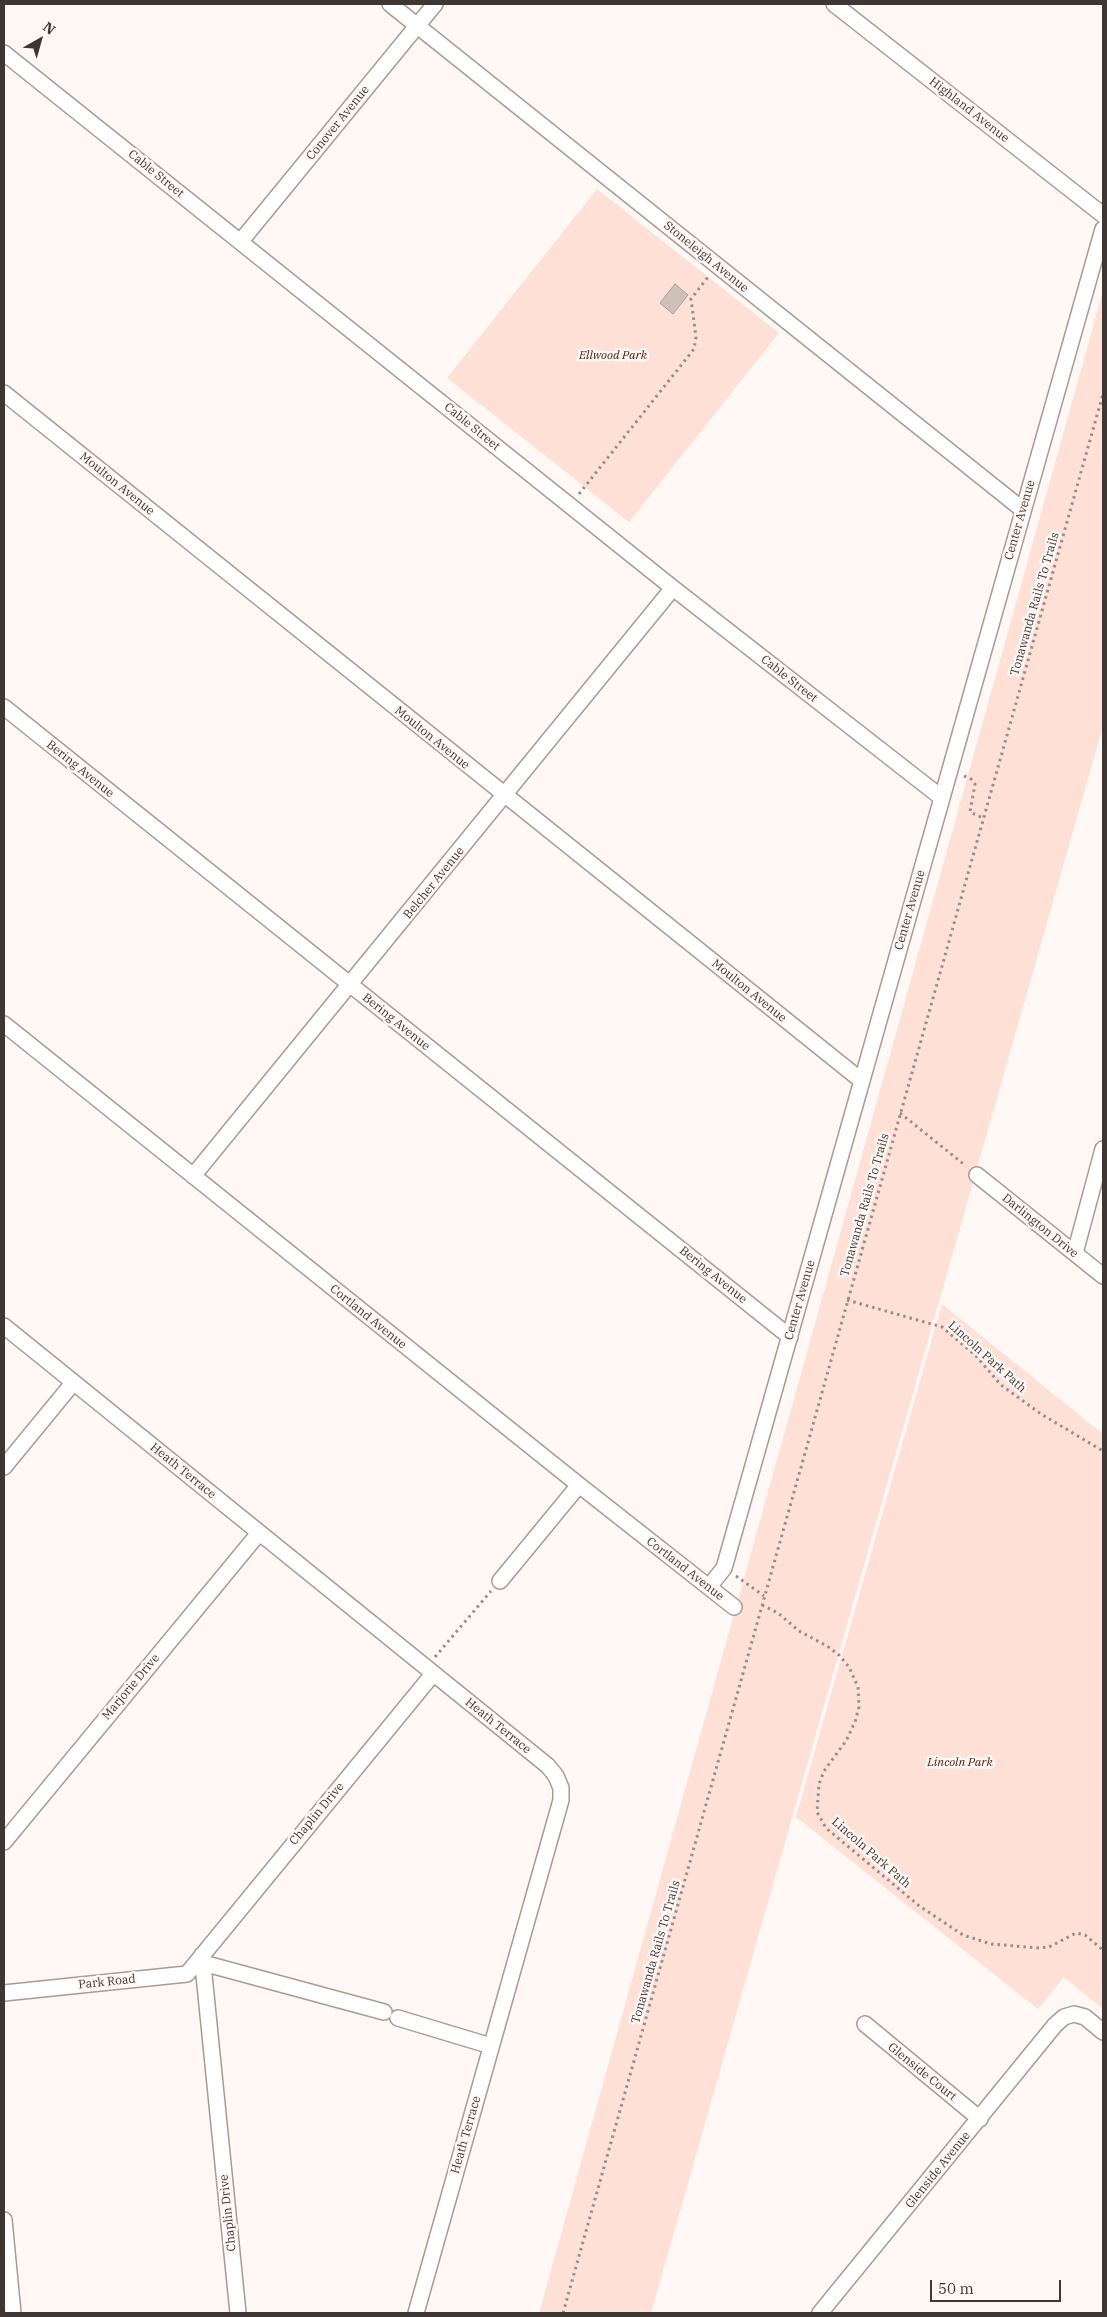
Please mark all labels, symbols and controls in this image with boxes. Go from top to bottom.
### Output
north arrow [15,15,65,65]
text: N [39,18,59,39]
street label: Highland Avenue [926,74,1012,146]
street label: Conover Avenue [304,83,372,163]
street label: Cable Street [125,147,187,201]
street label: Stoneleigh Avenue [661,218,751,296]
park label: Ellwood Park [579,349,647,363]
street label: Cable Street [441,400,503,454]
street label: Moulton Avenue [77,449,157,519]
street label: Center Avenue [1002,478,1038,562]
street label: Tonawanda Rails To Trails [1008,531,1062,677]
street label: Cable Street [758,652,820,706]
street label: Moulton Avenue [392,703,472,773]
street label: Bering Avenue [43,737,117,801]
street label: Belcher Avenue [401,844,467,922]
street label: Center Avenue [892,868,928,952]
street label: Moulton Avenue [709,956,789,1026]
street label: Bering Avenue [359,990,433,1054]
street label: Tonawanda Rails To Trails [838,1132,892,1278]
street label: Darlington Drive [999,1191,1081,1261]
street label: Bering Avenue [676,1243,750,1307]
street label: Center Avenue [782,1258,818,1342]
street label: Cortland Avenue [327,1282,409,1352]
street label: Lincoln Park Path [945,1318,1029,1396]
street label: Heath Terrace [147,1440,219,1502]
street label: Cortland Avenue [643,1534,727,1604]
street label: Marjorie Drive [99,1651,163,1723]
street label: Heath Terrace [462,1695,534,1757]
park label: Lincoln Park [927,1756,993,1770]
street label: Chaplin Drive [287,1780,347,1848]
street label: Lincoln Park Path [829,1815,913,1891]
street label: Tonawanda Rails To Trails [629,1879,683,2025]
street label: Park Road [78,1972,136,1992]
street label: Glenside Court [885,2040,959,2104]
street label: Heath Terrace [448,2094,484,2176]
street label: Glenside Avenue [903,2129,973,2211]
street label: Chaplin Drive [217,2174,239,2252]
scale bar [932,2270,1063,2302]
text: 50 m [938,2279,974,2298]

